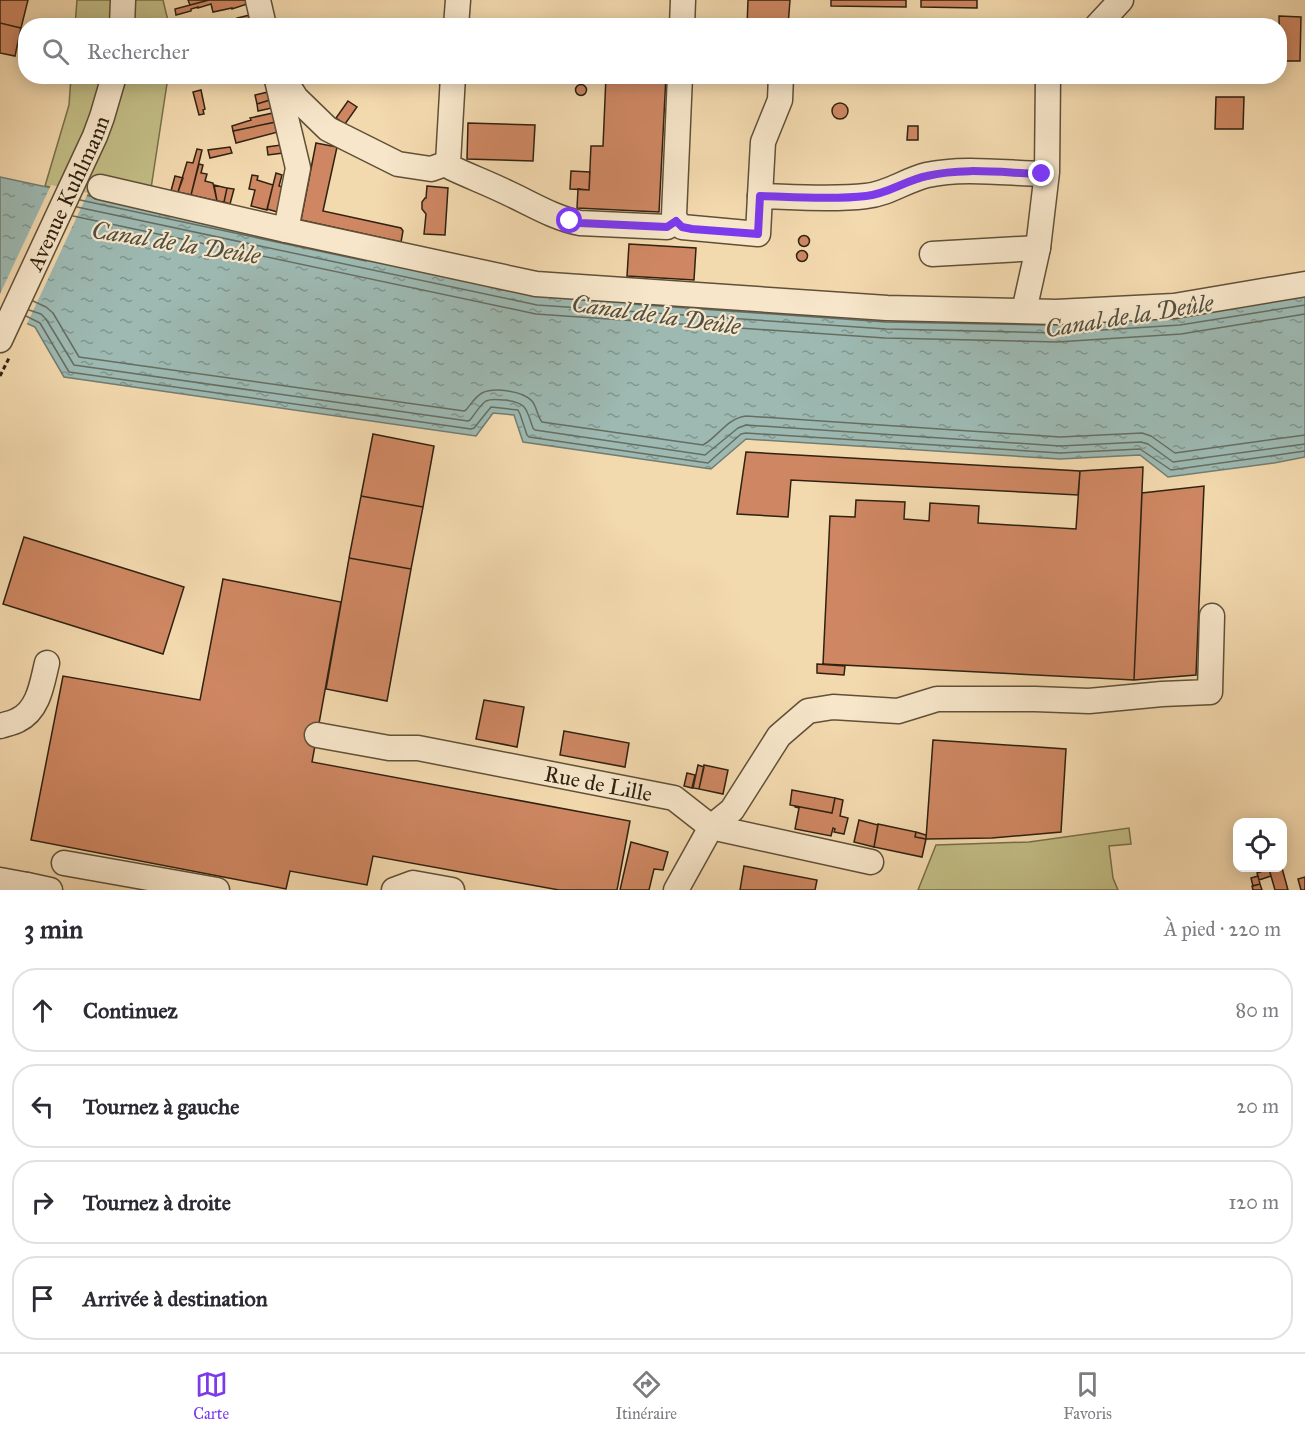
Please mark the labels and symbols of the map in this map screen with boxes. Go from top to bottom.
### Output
street label: Avenue Kuhlmann [21,112,115,276]
route end [1028,160,1054,186]
route start [556,207,582,233]
water label: Canal de la Deûle [90,215,263,271]
water label: Canal de la Deûle [570,288,743,342]
water label: Canal de la Deûle [1043,288,1216,344]
street label: Rue de Lille [542,760,655,807]

